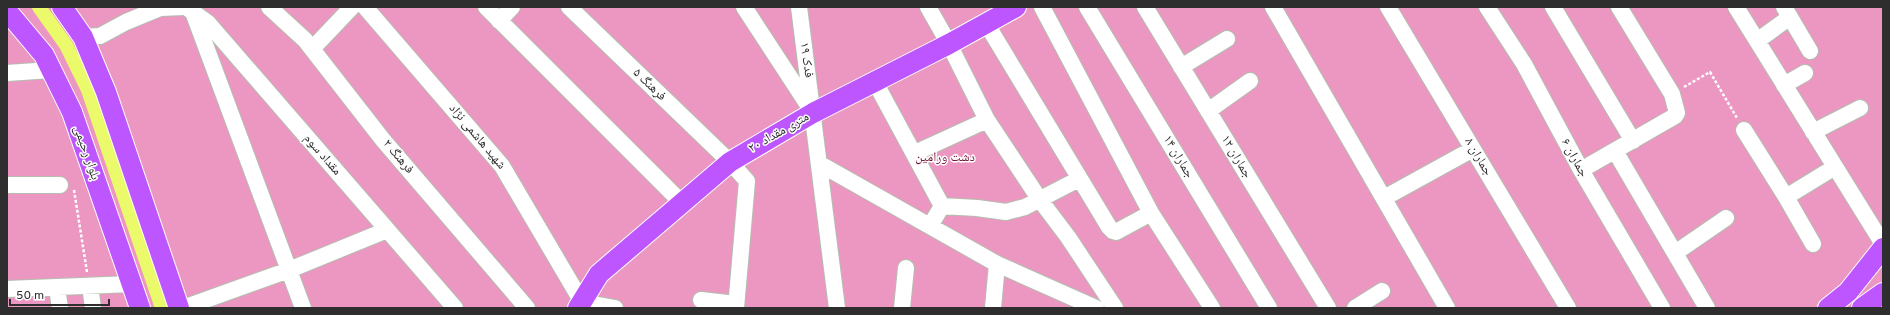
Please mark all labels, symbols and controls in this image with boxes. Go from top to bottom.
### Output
street label: فدک ۱۹ [796,41,816,79]
street label: فرهنگ ۵ [629,65,669,105]
street label: شهید هاشمی نژاد [445,101,509,173]
street label: ۲۰ متری مقداد [746,109,812,157]
street label: بلوار رحیمی [69,124,103,182]
street label: مقداد سوم [300,131,344,179]
street label: جماران ۱۴ [1159,133,1197,181]
street label: جماران ۱۲ [1217,133,1255,181]
street label: جماران ۸ [1460,135,1496,179]
street label: فرهنگ ۲ [379,136,417,178]
street label: جماران ۶ [1557,136,1591,180]
park label: دشت ورامین [915,150,975,166]
scale bar [10,281,109,307]
text: 50 m [16,288,44,304]

